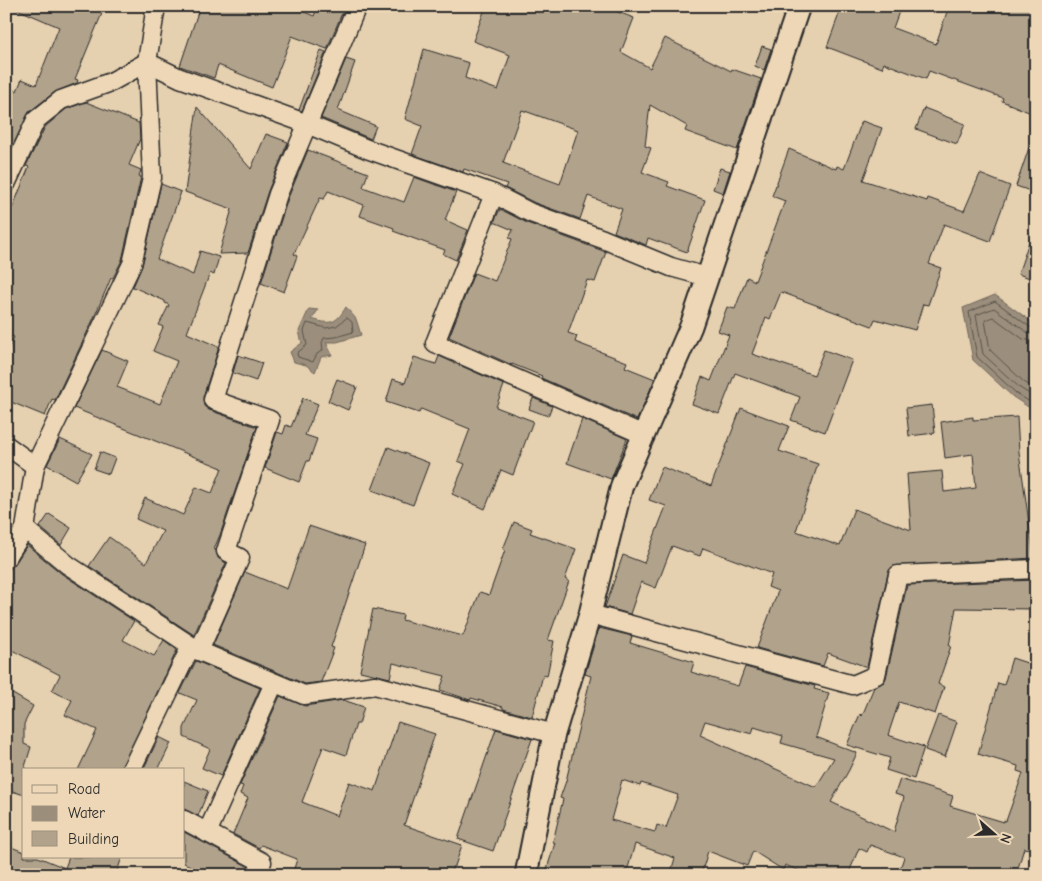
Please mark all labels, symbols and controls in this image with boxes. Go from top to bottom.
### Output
legend [22,768,185,858]
text: Road [68,780,100,798]
text: Water [68,804,105,822]
north arrow [970,808,1020,858]
text: Building [68,830,119,848]
text: N [996,831,1015,845]

